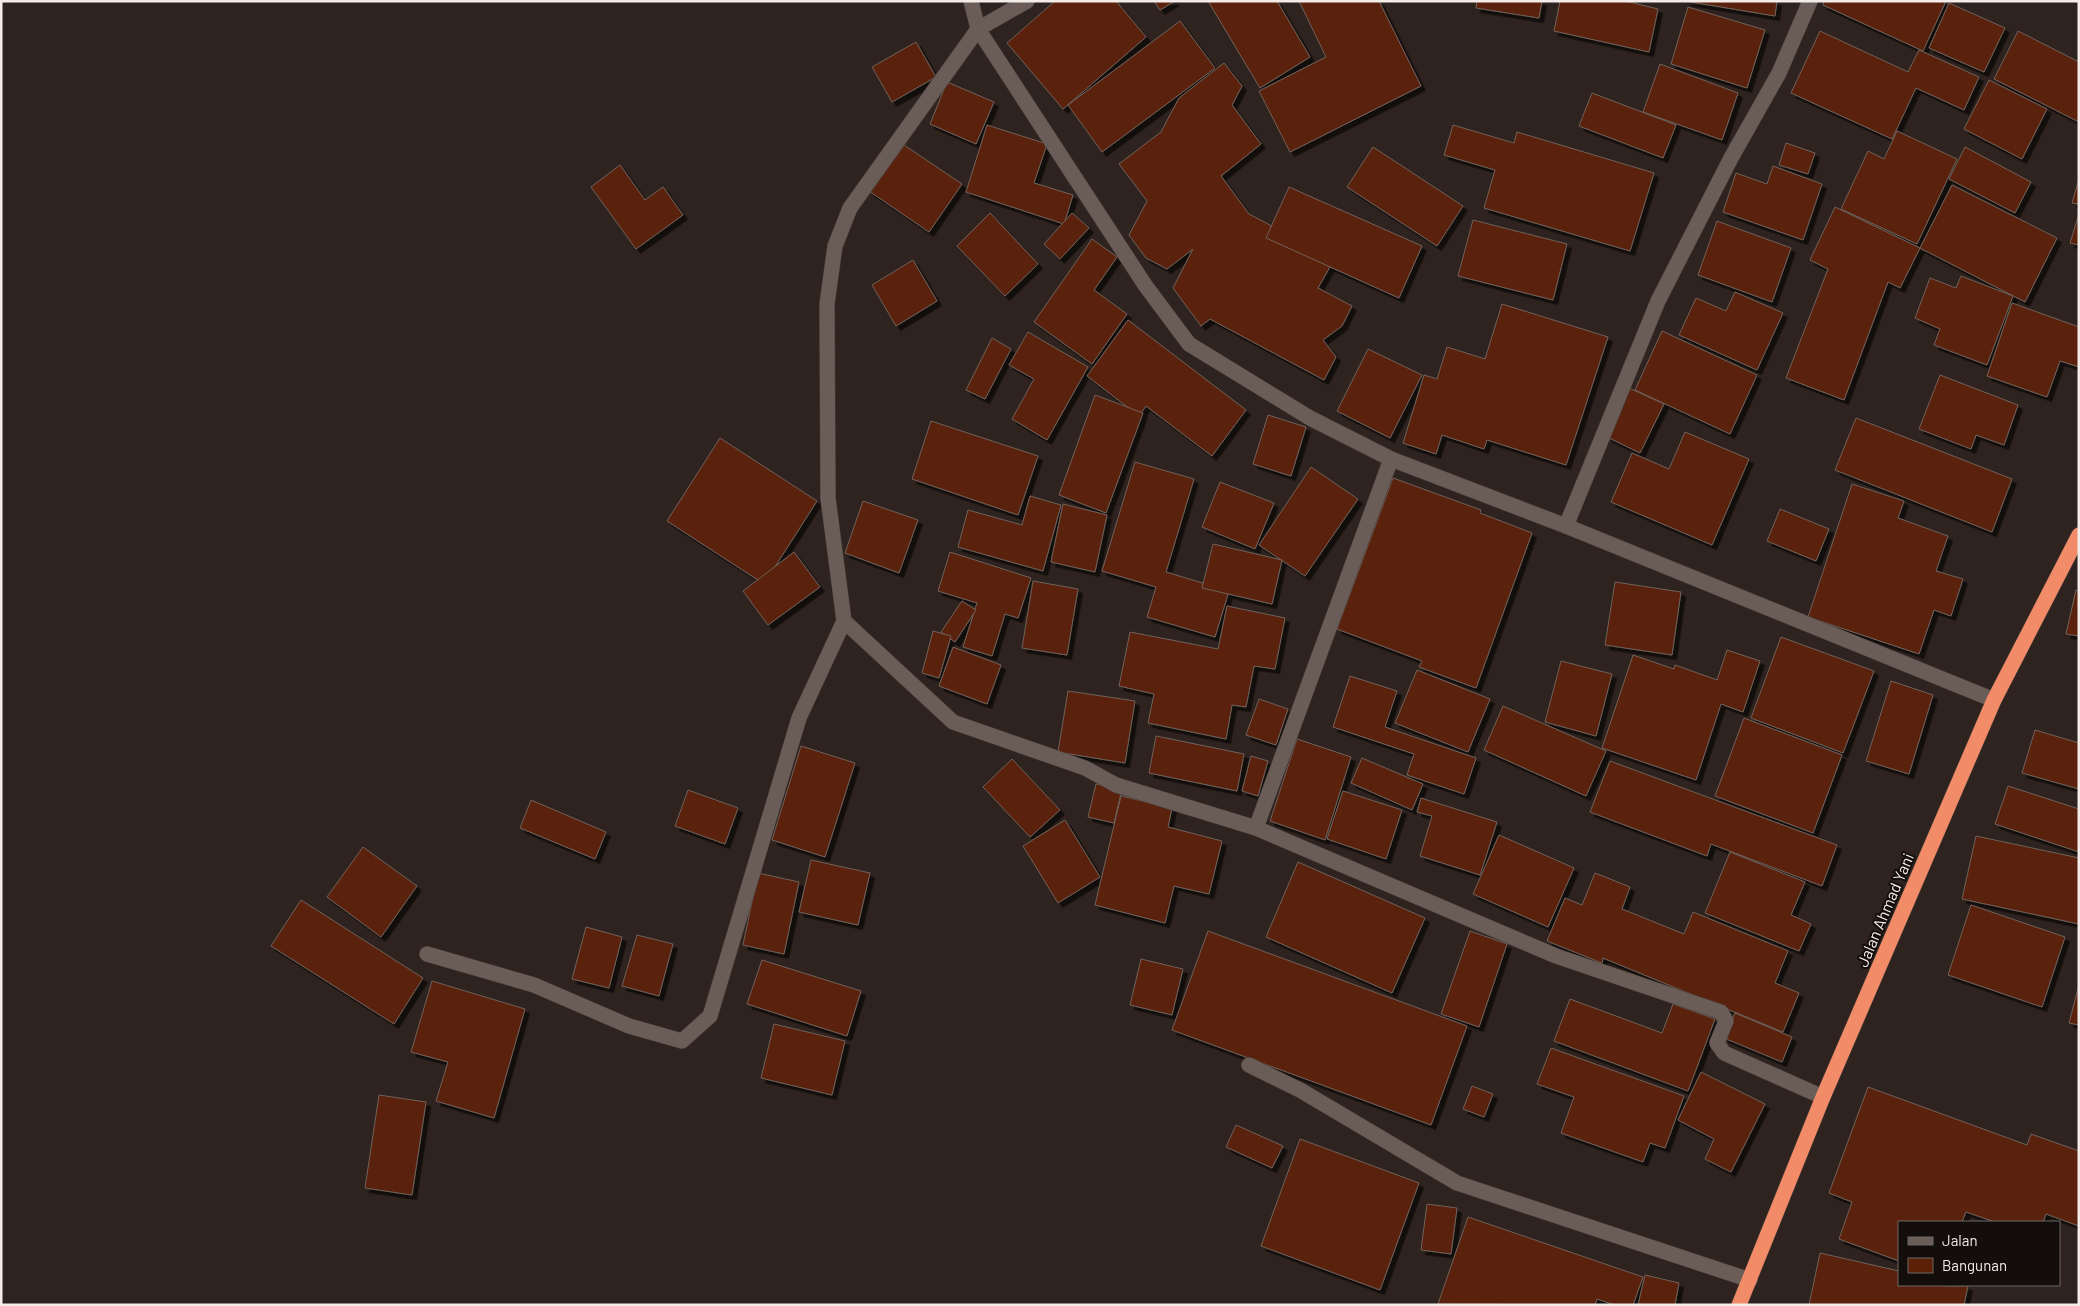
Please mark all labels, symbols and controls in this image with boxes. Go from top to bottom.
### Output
street label: Jalan Ahmad Yani [1852,850,1917,970]
legend [1898,1221,2060,1286]
text: Jalan [1942,1231,1978,1249]
text: Bangunan [1942,1256,2007,1274]

